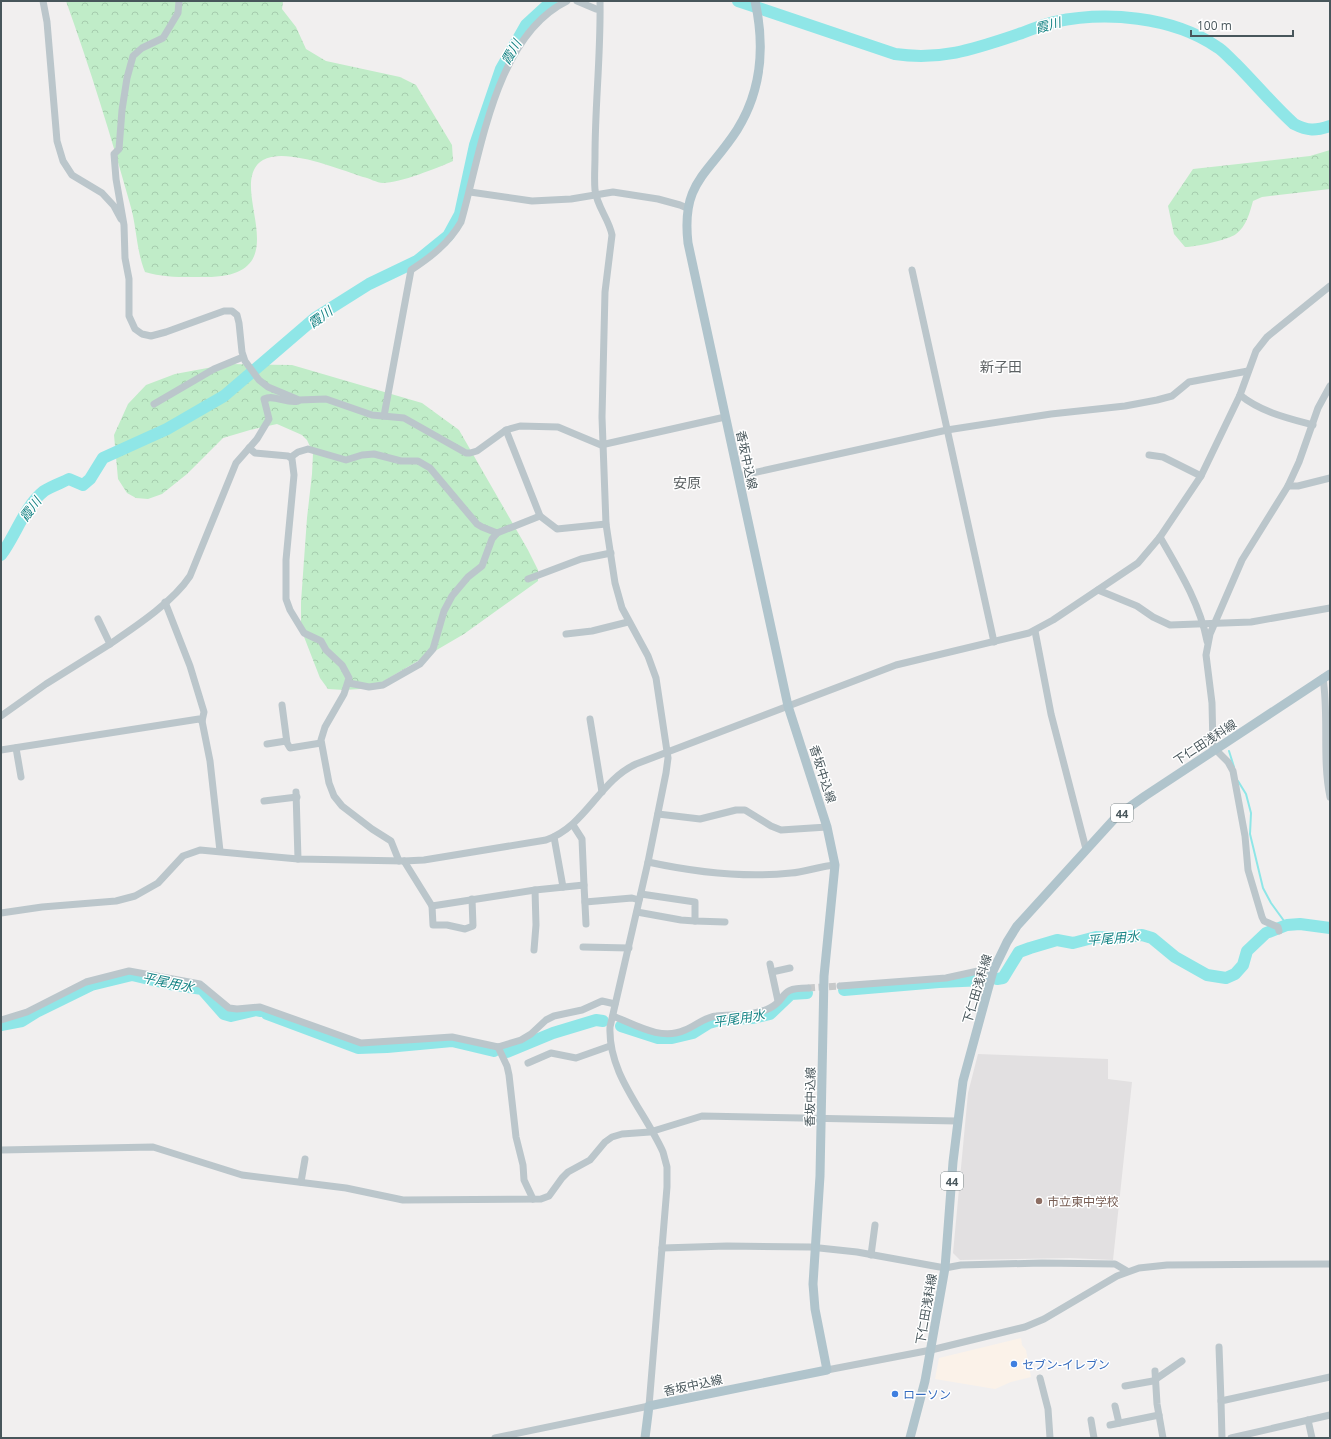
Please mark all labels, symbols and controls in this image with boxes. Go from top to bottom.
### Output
water label: 霞川 [1033,12,1065,37]
scale bar [1191,12,1293,38]
text: 100 m [1197,17,1232,34]
water label: 霞川 [497,35,526,68]
water label: 霞川 [304,301,337,332]
district label: 新子田 [980,357,1022,376]
street label: 香坂中込線 [732,429,762,491]
district label: 安原 [673,473,701,492]
water label: 霞川 [15,492,46,525]
street label: 下仁田浅科線 [1170,715,1240,769]
street label: 香坂中込線 [806,743,840,805]
road number: 44 [1111,804,1133,822]
water label: 平尾用水 [1086,927,1142,949]
street label: 下仁田浅科線 [958,952,996,1026]
water label: 平尾用水 [141,968,197,997]
water label: 平尾用水 [712,1005,768,1031]
street label: 香坂中込線 [801,1067,819,1127]
road number: 44 [941,1172,963,1190]
place label: 市立東中学校 [1047,1193,1119,1210]
marker: 市立東中学校 [1034,1196,1044,1206]
street label: 下仁田浅科線 [911,1272,941,1346]
place label: セブン-イレブン [1022,1356,1110,1373]
marker: セブン-イレブン [1009,1359,1019,1369]
street label: 香坂中込線 [662,1370,724,1400]
place label: ローソン [903,1386,951,1403]
marker: ローソン [890,1389,900,1399]

